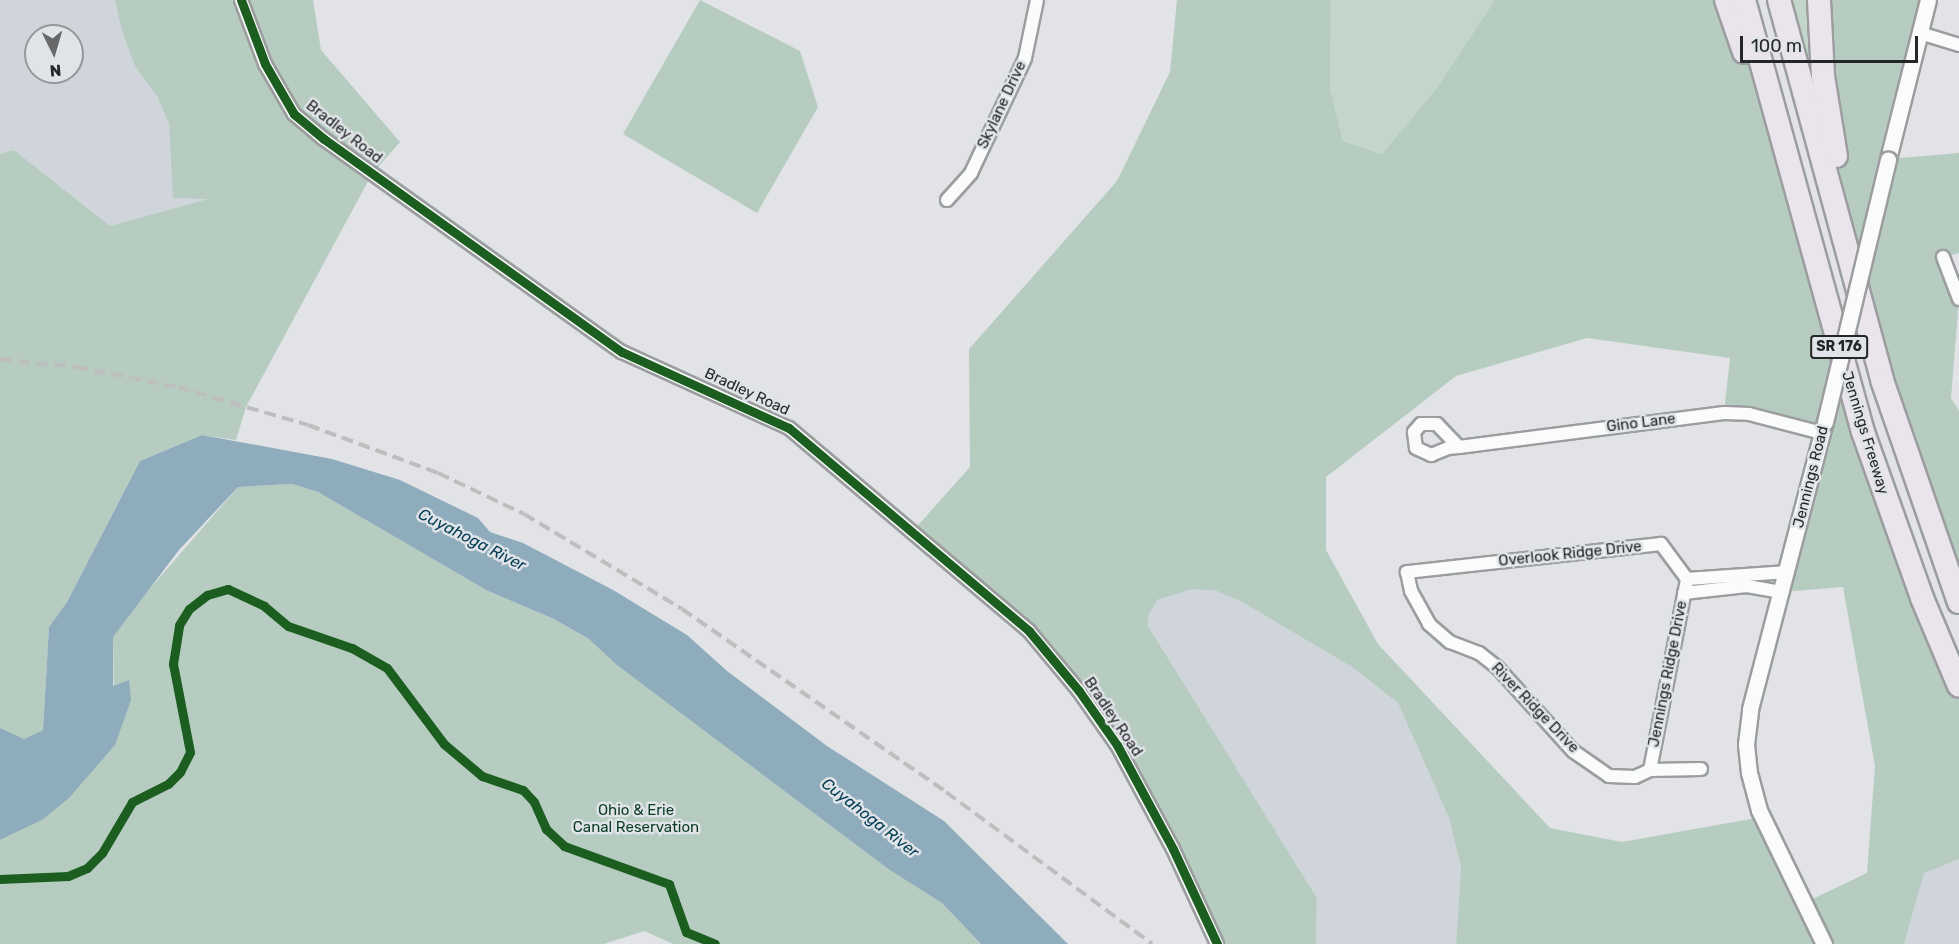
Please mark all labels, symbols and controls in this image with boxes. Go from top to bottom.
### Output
north arrow [24,24,84,84]
scale bar [1743,24,1922,62]
text: 100 m [1751,35,1802,57]
street label: Skylane Drive [974,58,1030,152]
text: N [49,60,62,80]
street label: Bradley Road [302,97,386,167]
road number: SR 176 [1809,336,1869,358]
street label: Bradley Road [701,364,793,420]
street label: Jennings Freeway [1838,369,1892,497]
street label: Gino Lane [1605,410,1677,436]
street label: Jennings Road [1790,424,1832,530]
water label: Cuyahoga River [415,505,529,575]
street label: Overlook Ridge Drive [1497,538,1643,570]
street label: Jennings Ridge Drive [1645,599,1691,749]
street label: River Ridge Drive [1487,659,1583,757]
street label: Bradley Road [1080,674,1146,760]
water label: Cuyahoga River [817,774,923,862]
park label: Ohio & Erie Canal Reservation [573,801,699,836]

